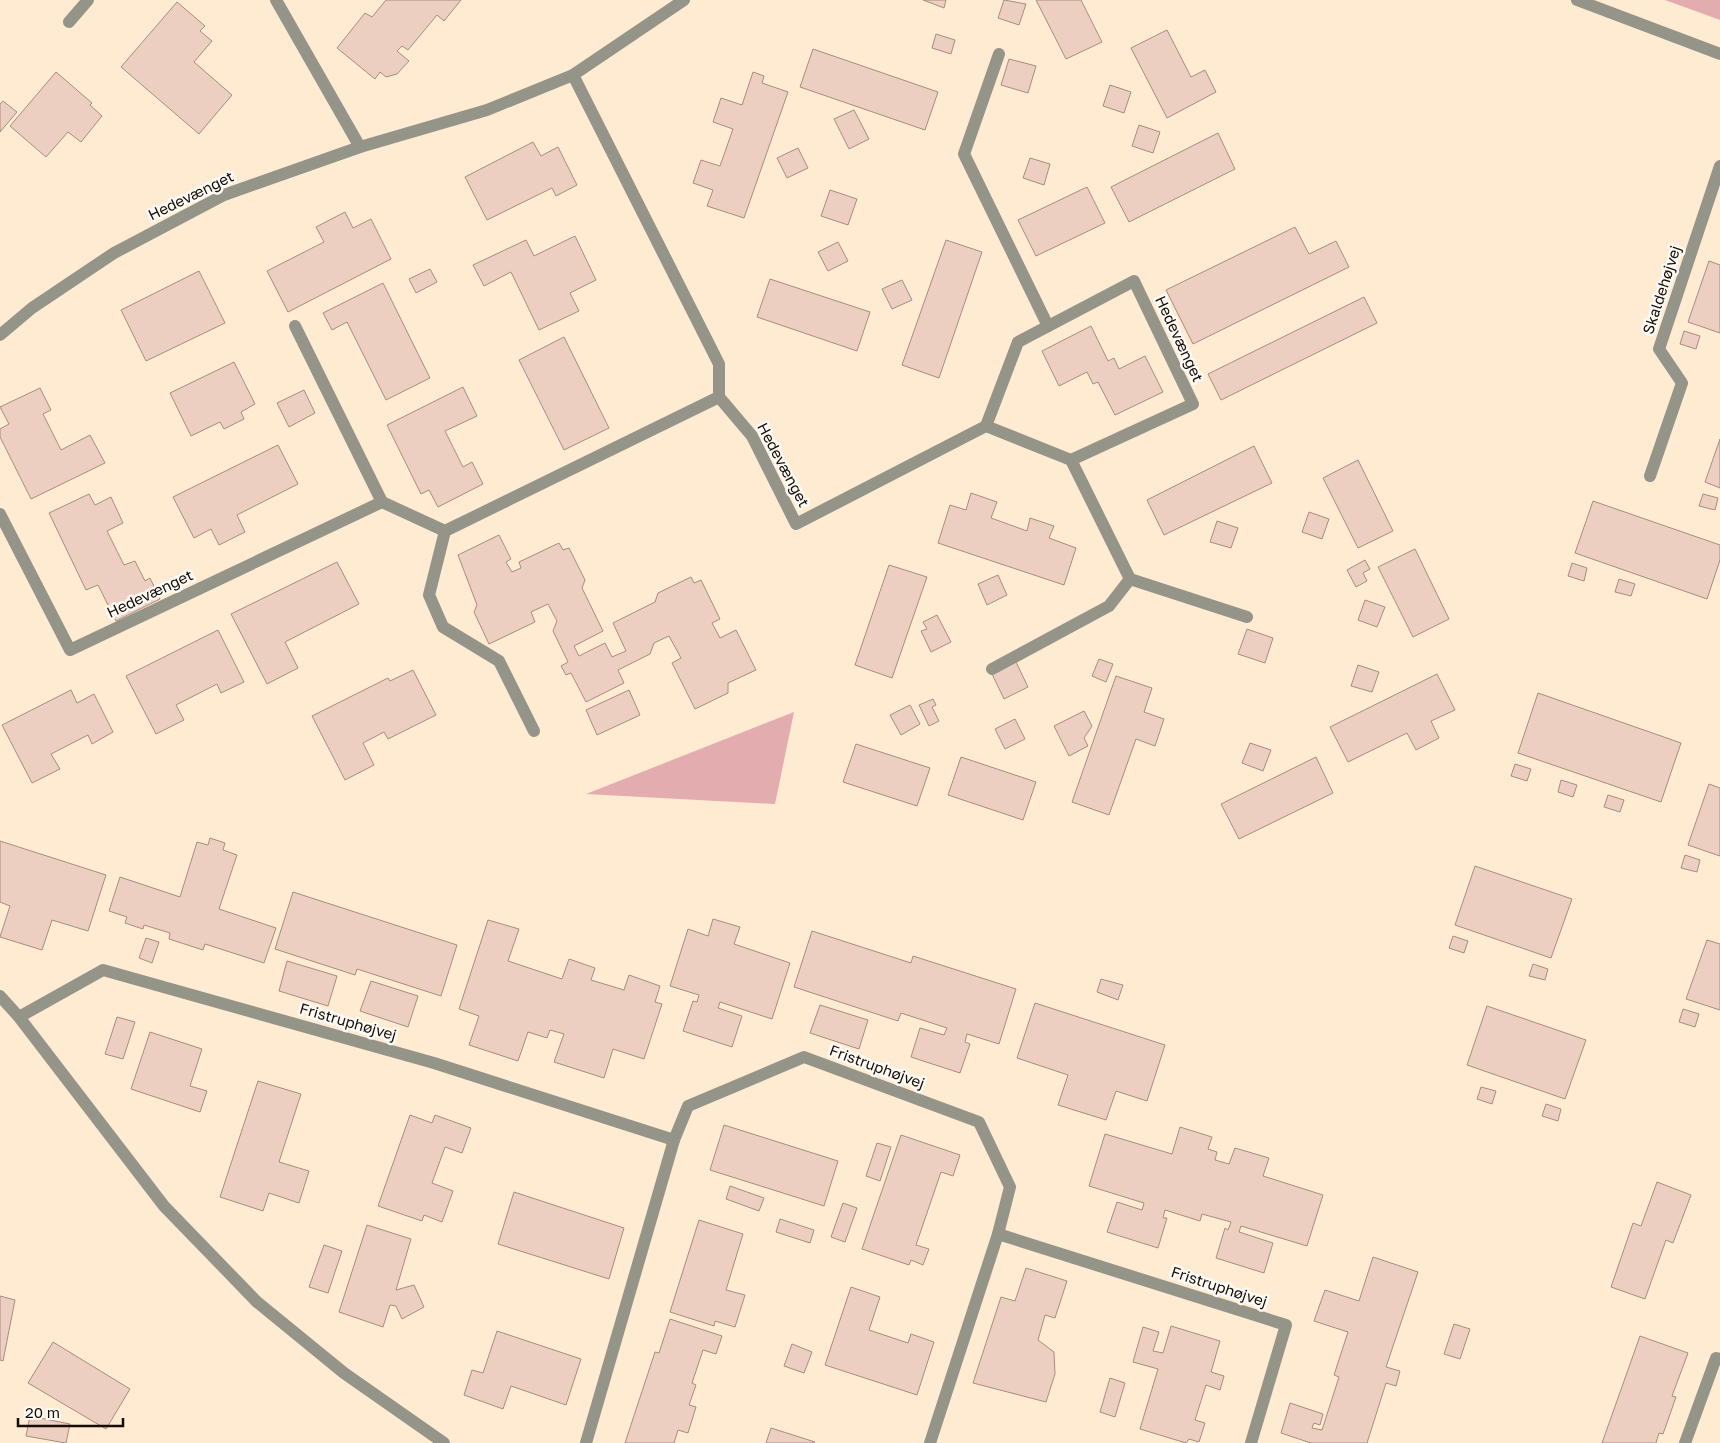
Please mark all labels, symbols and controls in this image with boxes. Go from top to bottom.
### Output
street label: Hedevænget [145,167,236,224]
street label: Skaldehøjvej [1638,243,1684,336]
street label: Hedevænget [1152,293,1208,384]
street label: Hedevænget [754,419,814,510]
street label: Hedevænget [104,565,195,621]
street label: Fristruphøjvej [298,999,399,1043]
street label: Fristruphøjvej [827,1041,927,1092]
street label: Fristruphøjvej [1169,1262,1270,1310]
scale bar [18,1396,122,1428]
text: 20 m [25,1403,60,1421]

